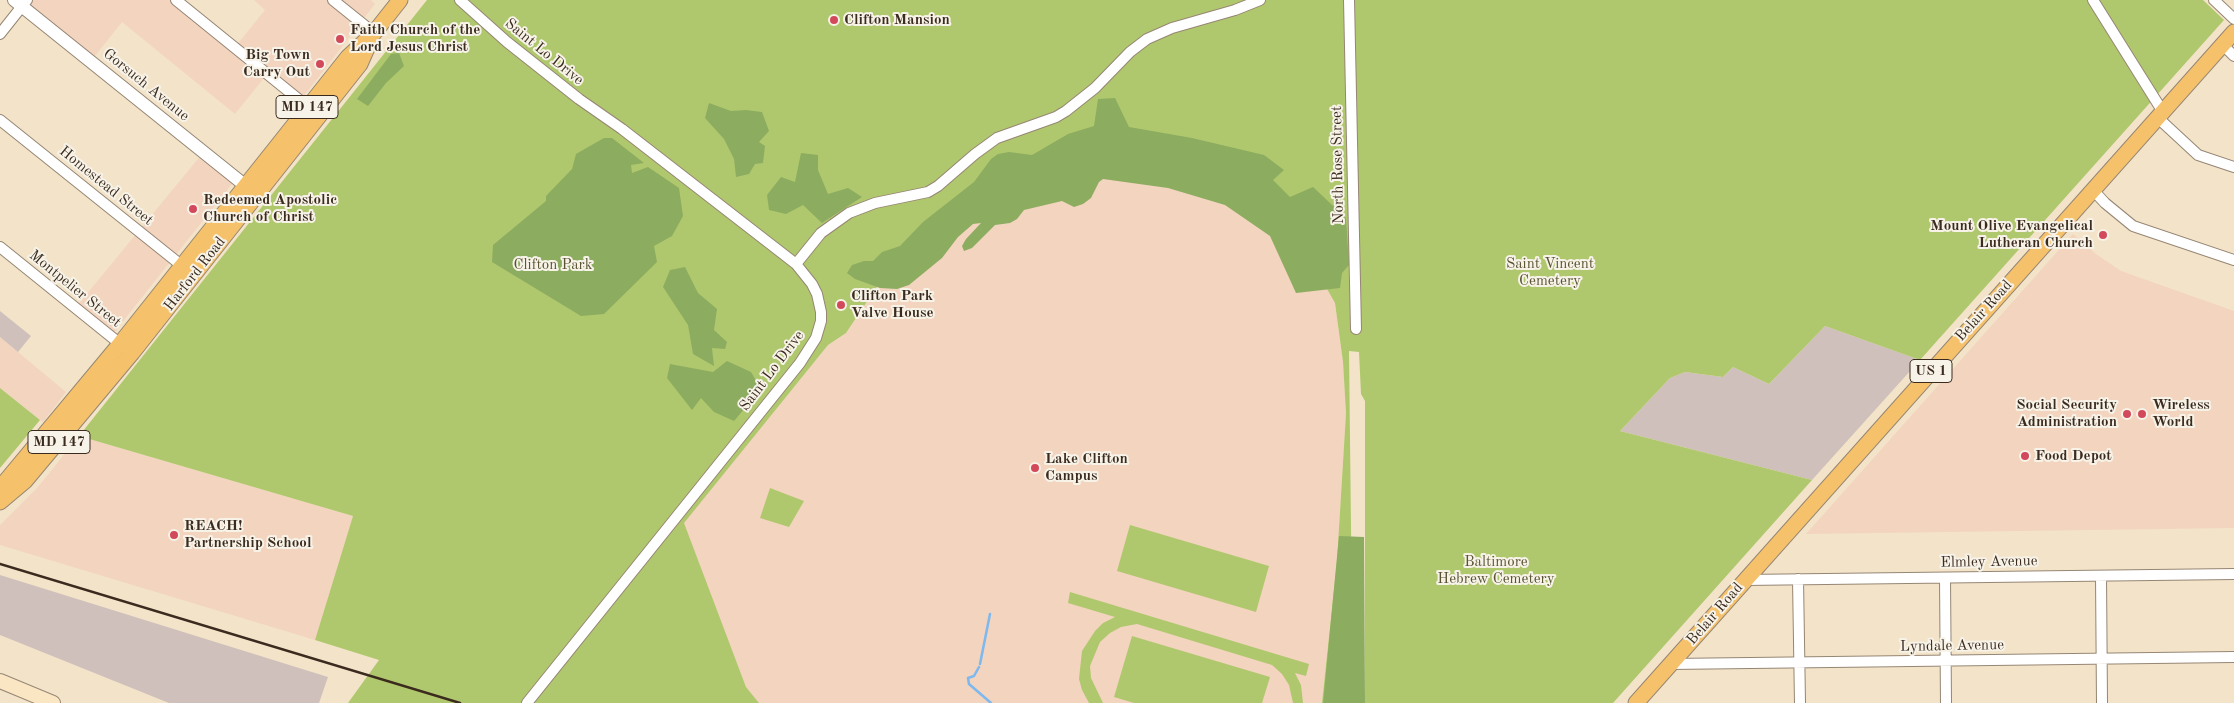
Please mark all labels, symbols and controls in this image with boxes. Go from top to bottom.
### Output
place label: Clifton Mansion [844,11,950,29]
marker: Clifton Mansion [828,14,840,26]
street label: Saint Lo Drive [501,15,587,89]
place label: Faith Church of the Lord Jesus Christ [350,21,480,56]
marker: Faith Church of the Lord Jesus Christ [334,33,346,45]
street label: Gorsuch Avenue [99,45,193,125]
place label: Big Town Carry Out [243,46,310,81]
marker: Big Town Carry Out [314,58,326,70]
road number: MD 147 [276,95,338,118]
street label: North Rose Street [1328,106,1348,224]
street label: Homestead Street [55,143,157,229]
place label: Redeemed Apostolic Church of Christ [203,191,337,226]
marker: Redeemed Apostolic Church of Christ [187,203,199,215]
place label: Mount Olive Evangelical Lutheran Church [1930,217,2093,252]
marker: Mount Olive Evangelical Lutheran Church [2097,229,2109,241]
street label: Harford Road [160,233,230,315]
street label: Montpelier Street [25,246,125,332]
park label: Saint Vincent Cemetery [1506,255,1594,290]
park label: Clifton Park [514,256,592,274]
street label: Belair Road [1952,277,2016,345]
place label: Clifton Park Valve House [851,287,933,322]
marker: Clifton Park Valve House [835,299,847,311]
street label: Saint Lo Drive [736,327,808,415]
road number: US 1 [1910,360,1952,382]
place label: Social Security Administration [2016,396,2117,431]
place label: Wireless World [2152,396,2210,431]
marker: Social Security Administration [2121,408,2133,420]
marker: Wireless World [2136,408,2148,420]
road number: MD 147 [28,431,90,454]
place label: Food Depot [2035,447,2112,465]
place label: Lake Clifton Campus [1045,450,1128,485]
marker: Food Depot [2019,450,2031,462]
marker: Lake Clifton Campus [1029,462,1041,474]
place label: REACH! Partnership School [184,517,311,552]
marker: REACH! Partnership School [168,529,180,541]
street label: Elmley Avenue [1940,552,2038,572]
park label: Baltimore Hebrew Cemetery [1437,553,1555,588]
street label: Belair Road [1683,579,1747,649]
street label: Lyndale Avenue [1900,636,2004,656]

